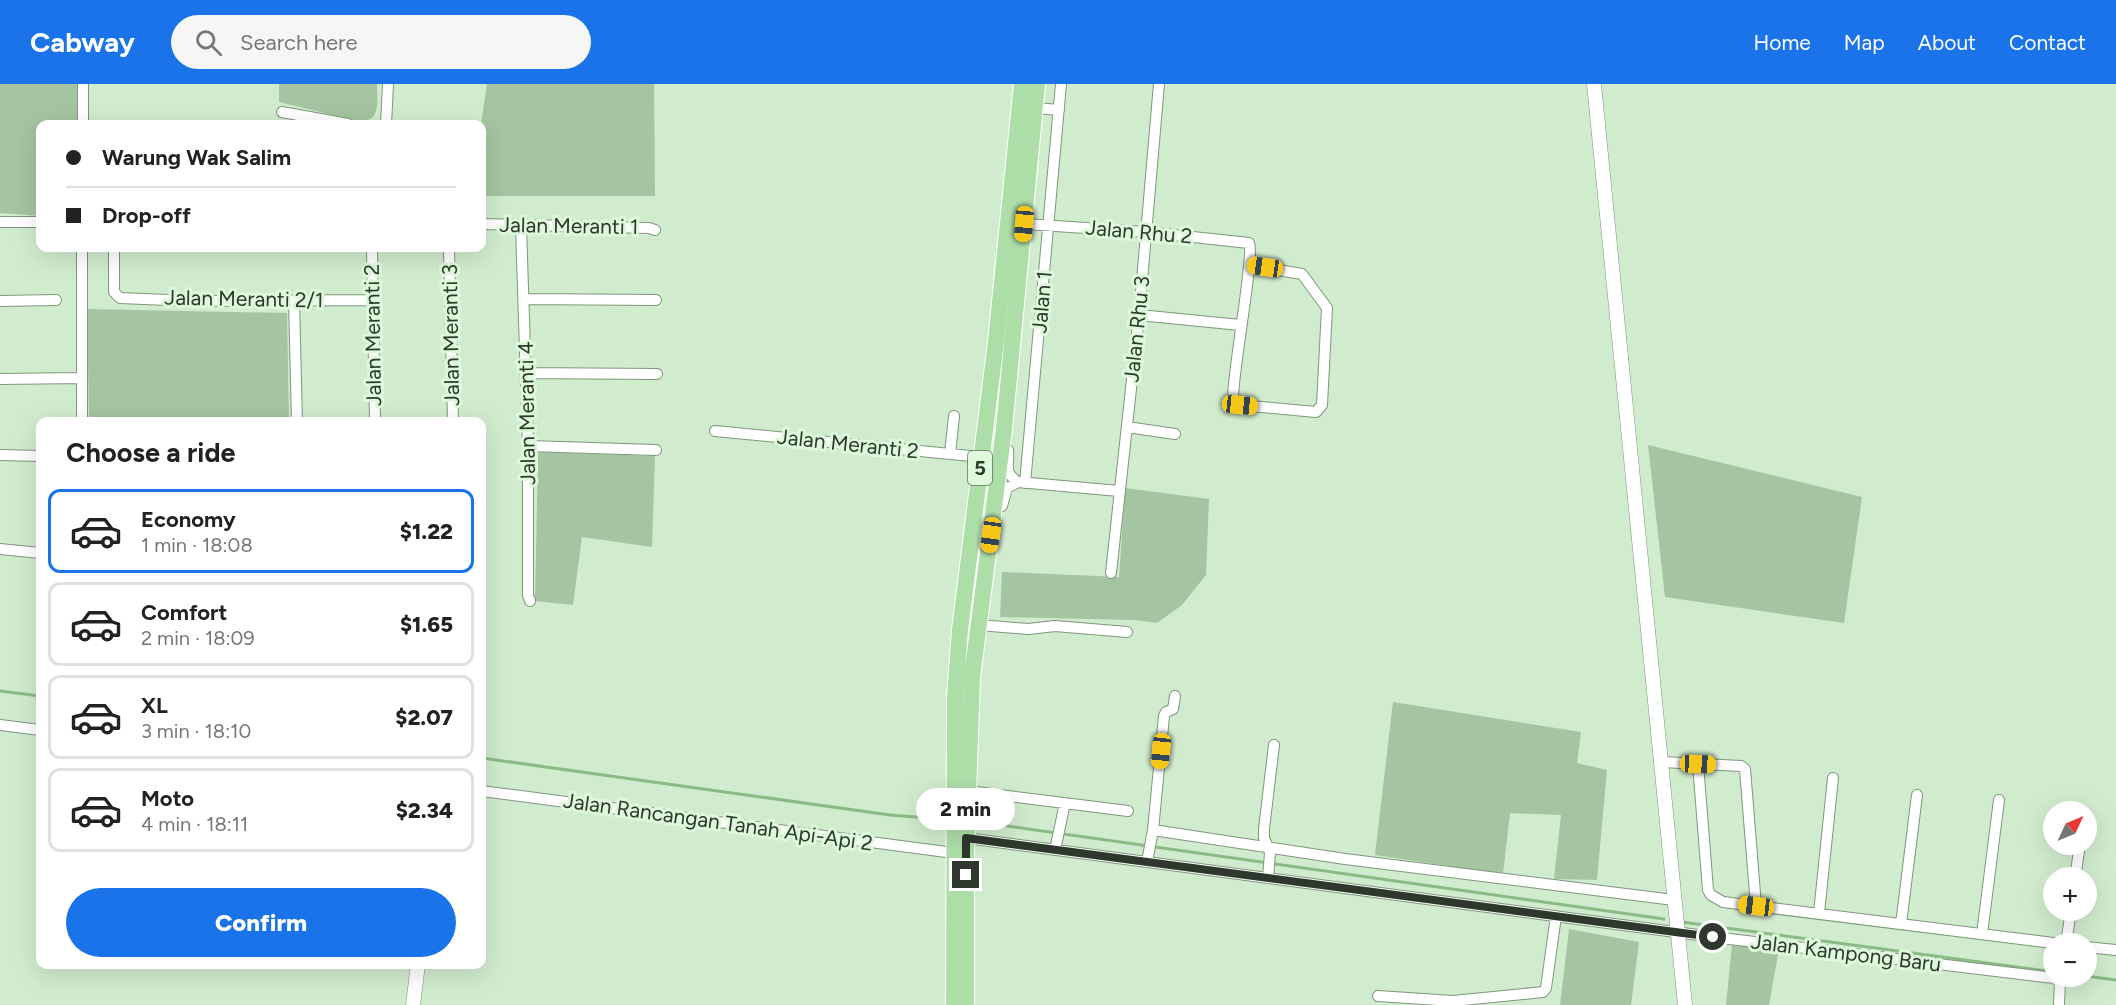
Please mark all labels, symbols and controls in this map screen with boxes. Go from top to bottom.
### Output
search box [171,15,591,69]
text: Cabway [30,25,135,59]
icon: search [192,26,225,59]
text: Search here [240,29,357,56]
text: Home [1754,30,1811,55]
text: Map [1844,30,1885,55]
text: About [1918,30,1976,55]
text: Contact [2009,30,2086,55]
text: Warung Wak Salim [102,144,291,171]
text: Drop-off [102,202,191,229]
car [1013,205,1035,243]
street label: Jalan Meranti 1 [499,212,639,239]
street label: Jalan Rhu 2 [1085,214,1194,249]
car [1246,256,1284,278]
street label: Jalan Meranti 2 [359,264,386,406]
street label: Jalan Meranti 3 [437,264,464,406]
street label: Jalan 1 [1026,270,1057,334]
street label: Jalan Rhu 3 [1118,274,1155,383]
street label: Jalan Meranti 2/1 [164,285,324,312]
street label: Jalan Meranti 4 [513,341,540,485]
car [1221,394,1259,416]
street label: Jalan Meranti 2 [776,424,920,463]
text: Choose a ride [66,436,235,469]
road number: 5 [968,451,992,485]
icon: car [69,504,123,558]
text: Economy [141,506,236,533]
car [980,516,1002,554]
text: $1.22 [400,518,453,545]
text: 1 min · 18:08 [141,533,253,557]
icon: car [69,597,123,651]
text: Comfort [141,599,227,626]
text: $1.65 [400,611,453,638]
text: 2 min · 18:09 [141,626,255,650]
icon: car [69,690,123,744]
text: XL [141,692,168,719]
text: $2.07 [395,704,453,731]
text: 3 min · 18:10 [141,719,251,743]
car [1150,732,1172,770]
car [1680,754,1716,774]
icon: car [69,783,123,837]
text: Moto [141,785,194,812]
street label: Jalan Rancangan Tanah Api-Api 2 [562,787,874,856]
callout: 2 min [916,788,1016,830]
text: $2.34 [396,797,453,824]
text: 2 min [940,797,991,821]
north arrow [2043,801,2097,855]
map controls [2043,801,2097,987]
text: 4 min · 18:11 [141,812,248,836]
route end [952,861,979,888]
button: + [2043,867,2097,921]
button: Confirm [66,888,456,957]
car [1737,895,1775,917]
route start [1699,923,1726,950]
street label: Jalan Kampong Baru [1750,928,1942,977]
button: − [2043,933,2097,987]

